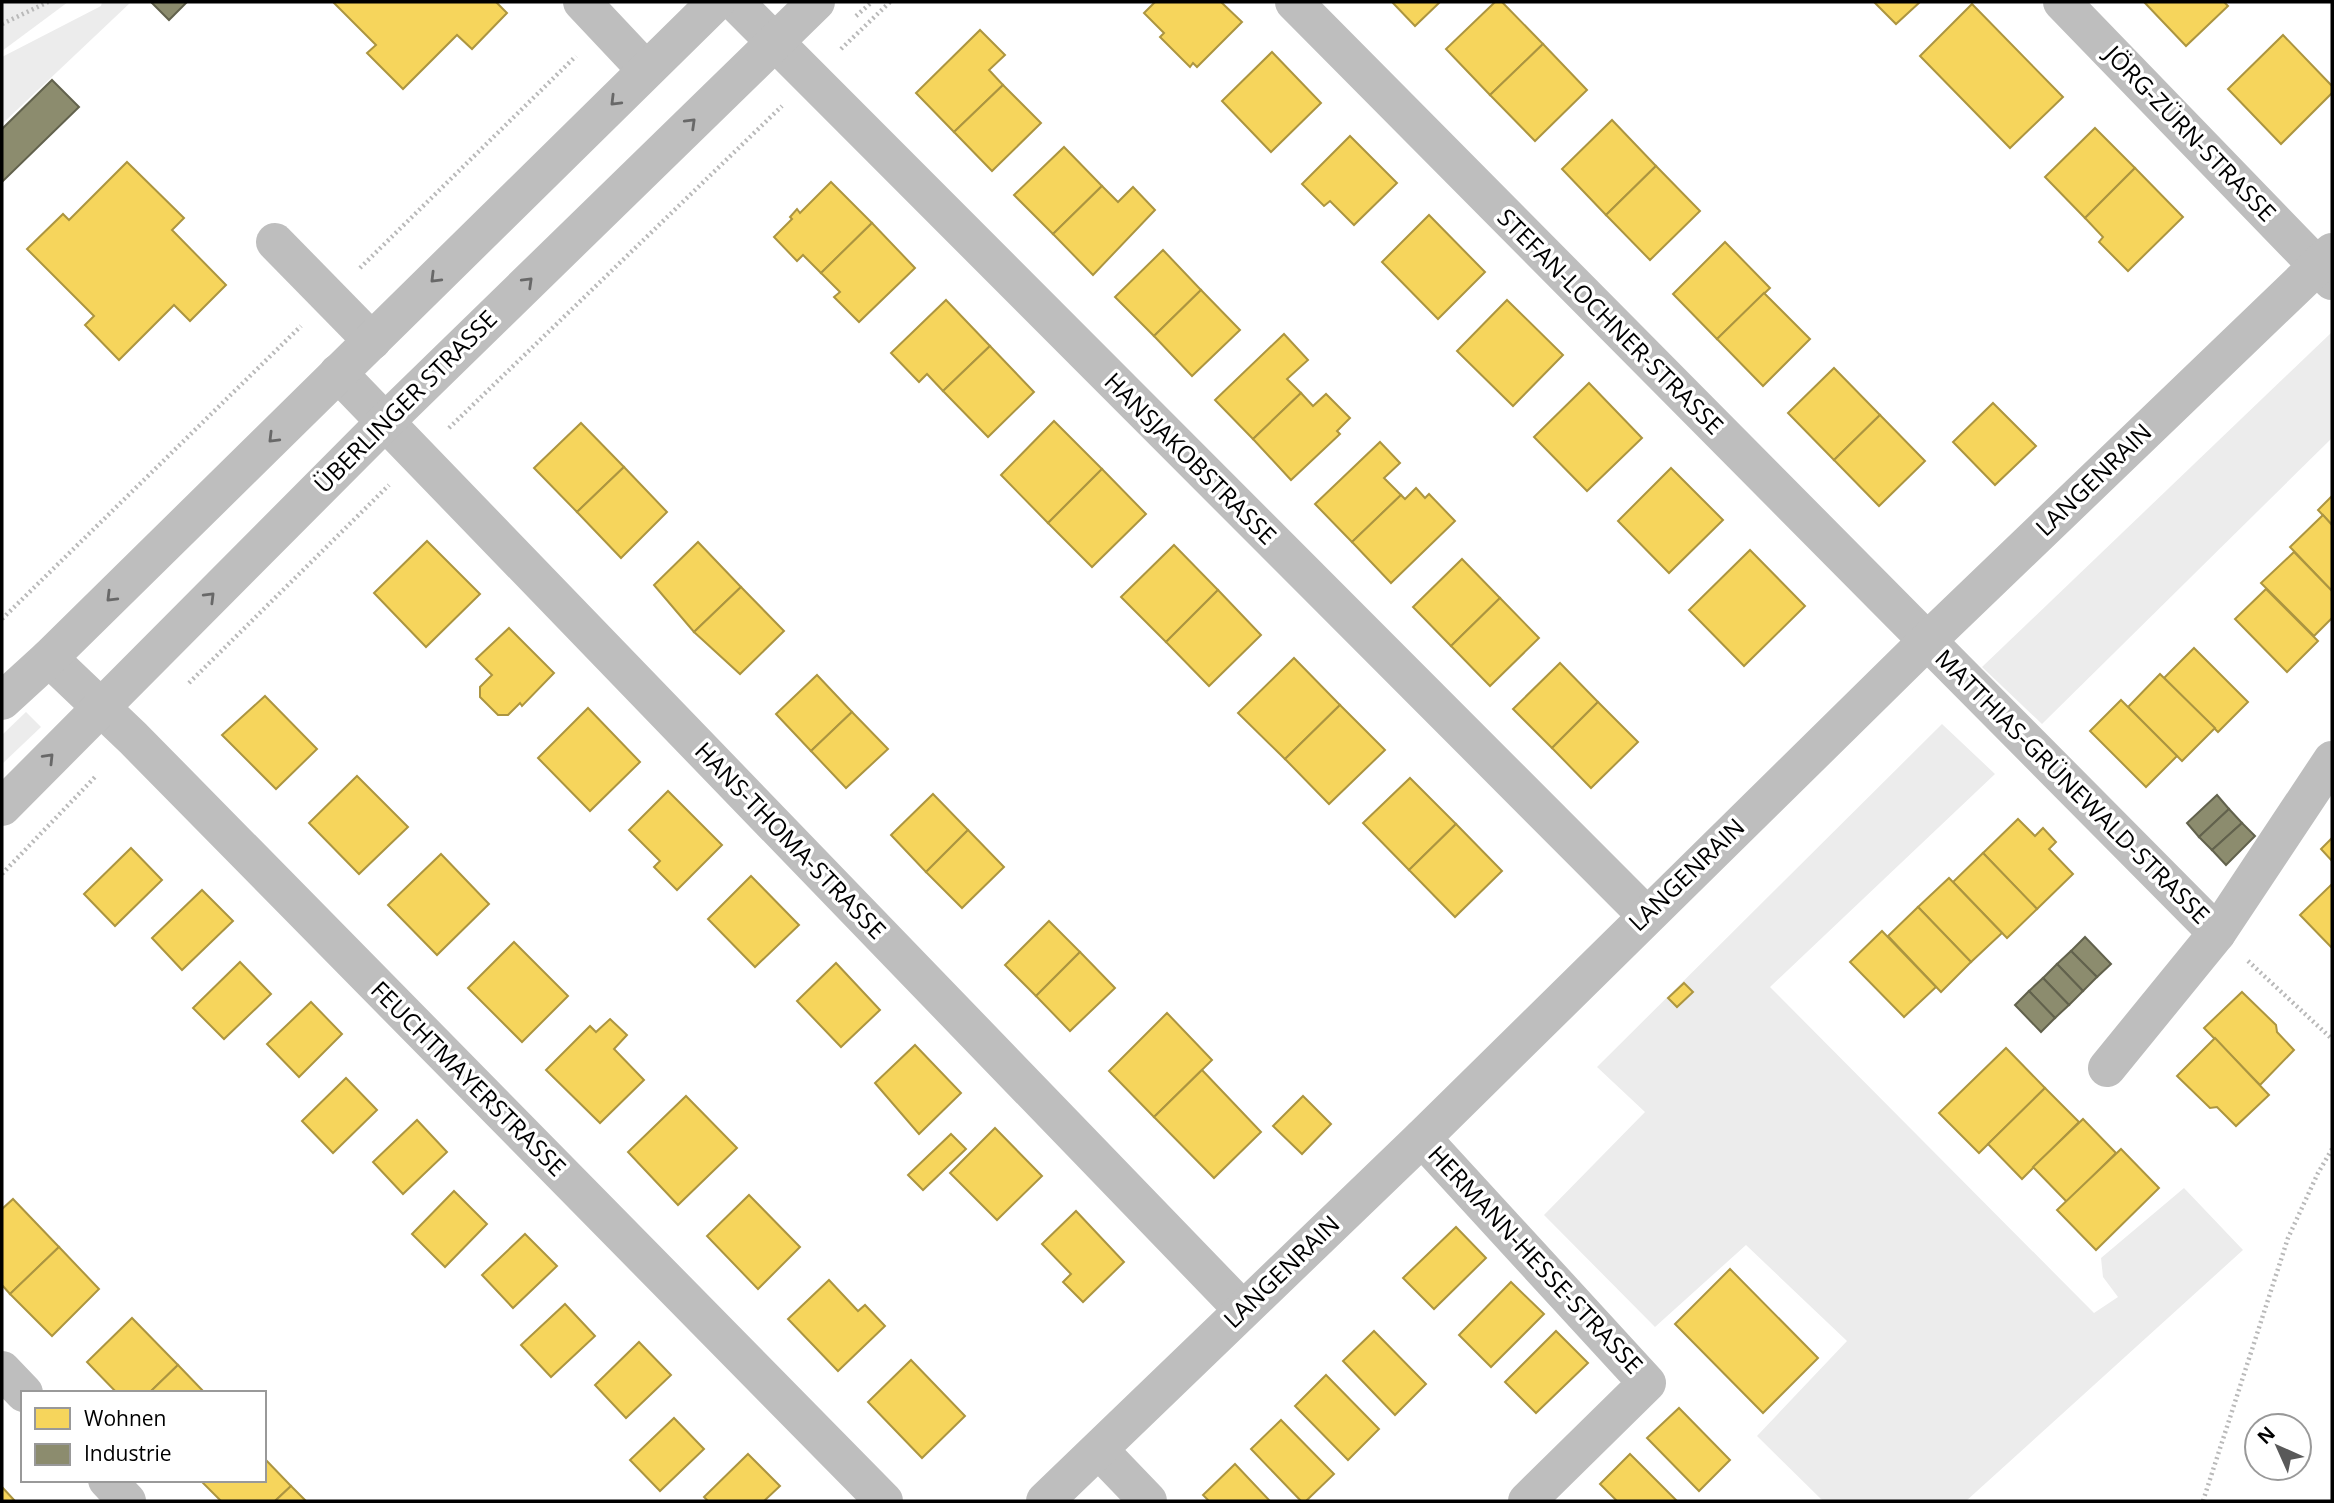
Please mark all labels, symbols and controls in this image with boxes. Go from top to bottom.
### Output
street label: JÖRG-ZÜRN-STRASSE [2097,36,2284,228]
one-way arrow [610,93,623,106]
one-way arrow [683,119,696,132]
street label: STEFAN-LOCHNER-STRASSE [1491,201,1731,441]
one-way arrow [430,270,443,283]
one-way arrow [520,277,533,290]
street label: ÜBERLINGER STRASSE [306,302,504,500]
street label: HANSJAKOBSTRASSE [1098,365,1284,551]
street label: LANGENRAIN [2028,415,2158,543]
one-way arrow [268,429,281,442]
one-way arrow [106,589,119,602]
one-way arrow [201,592,214,605]
street label: MATTHIAS-GRÜNEWALD-STRASSE [1929,641,2218,930]
street label: HANS-THOMA-STRASSE [688,734,894,946]
one-way arrow [41,754,54,767]
street label: LANGENRAIN [1621,810,1751,938]
street label: FEUCHTMAYERSTRASSE [364,973,574,1183]
street label: HERMANN-HESSE-STRASSE [1421,1138,1651,1380]
street label: LANGENRAIN [1216,1207,1346,1335]
legend [21,1391,266,1482]
text: Wohnen [84,1404,166,1432]
north arrow [2243,1412,2313,1482]
text: N [2251,1420,2281,1450]
text: Industrie [84,1439,172,1467]

